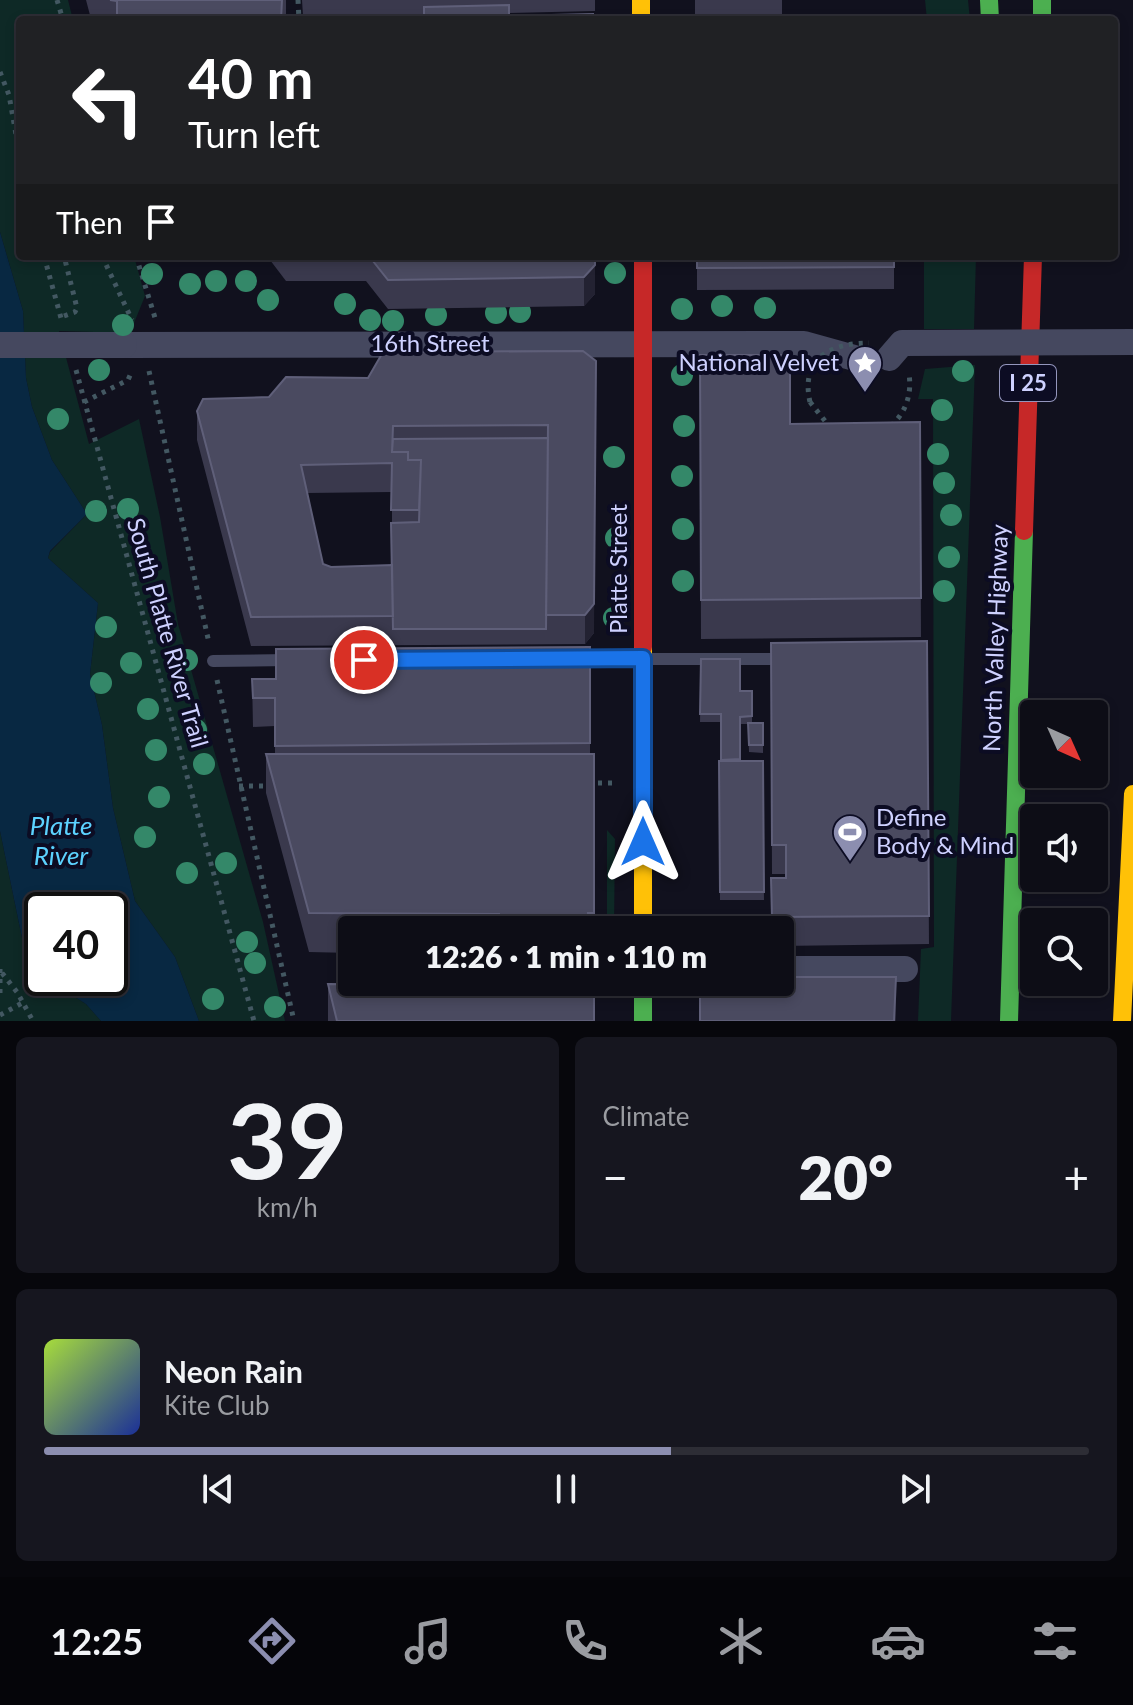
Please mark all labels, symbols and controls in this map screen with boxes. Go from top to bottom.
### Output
text: 40 m [188,44,313,111]
icon: left [56,48,160,152]
text: Turn left [188,112,320,156]
icon: arrive [139,200,183,244]
text: Then [56,204,123,240]
street label: 16th Street [370,328,490,357]
place icon: National Velvet [846,344,884,394]
place label: National Velvet [679,347,839,376]
road number: I 25 [1000,365,1056,401]
street label: Platte Street [603,504,632,634]
street label: South Platte River Trail [122,514,215,751]
street label: North Valley Highway [976,523,1013,752]
pin [330,626,398,694]
icon: arrive [342,638,386,682]
north arrow [1020,700,1108,788]
map controls [1020,700,1108,996]
position arrow [601,800,685,884]
place label: Define Body & Mind [876,802,1014,859]
button: sound [1020,804,1108,892]
water label: Platte River [30,809,92,871]
sports icon: Define Body & Mind [831,813,869,863]
speed limit sign: 40 [24,892,128,996]
button: search [1020,908,1108,996]
text: 12:26 · 1 min · 110 m [425,938,707,974]
text: 39 [227,1076,348,1201]
text: Climate [603,1100,689,1132]
text: 20° [798,1141,893,1213]
text: − [603,1151,628,1203]
text: + [1063,1151,1089,1203]
text: km/h [257,1191,318,1223]
text: Neon Rain [164,1353,303,1389]
text: Kite Club [164,1389,270,1421]
icon: previous [196,1467,240,1511]
icon: pause [544,1467,588,1511]
icon: next [893,1467,937,1511]
icon: directions [244,1613,300,1669]
icon: music [400,1613,456,1669]
icon: phone [557,1613,613,1669]
icon: climate [713,1613,769,1669]
icon: car [870,1613,926,1669]
icon: filters [1027,1613,1083,1669]
text: 12:25 [50,1619,143,1663]

